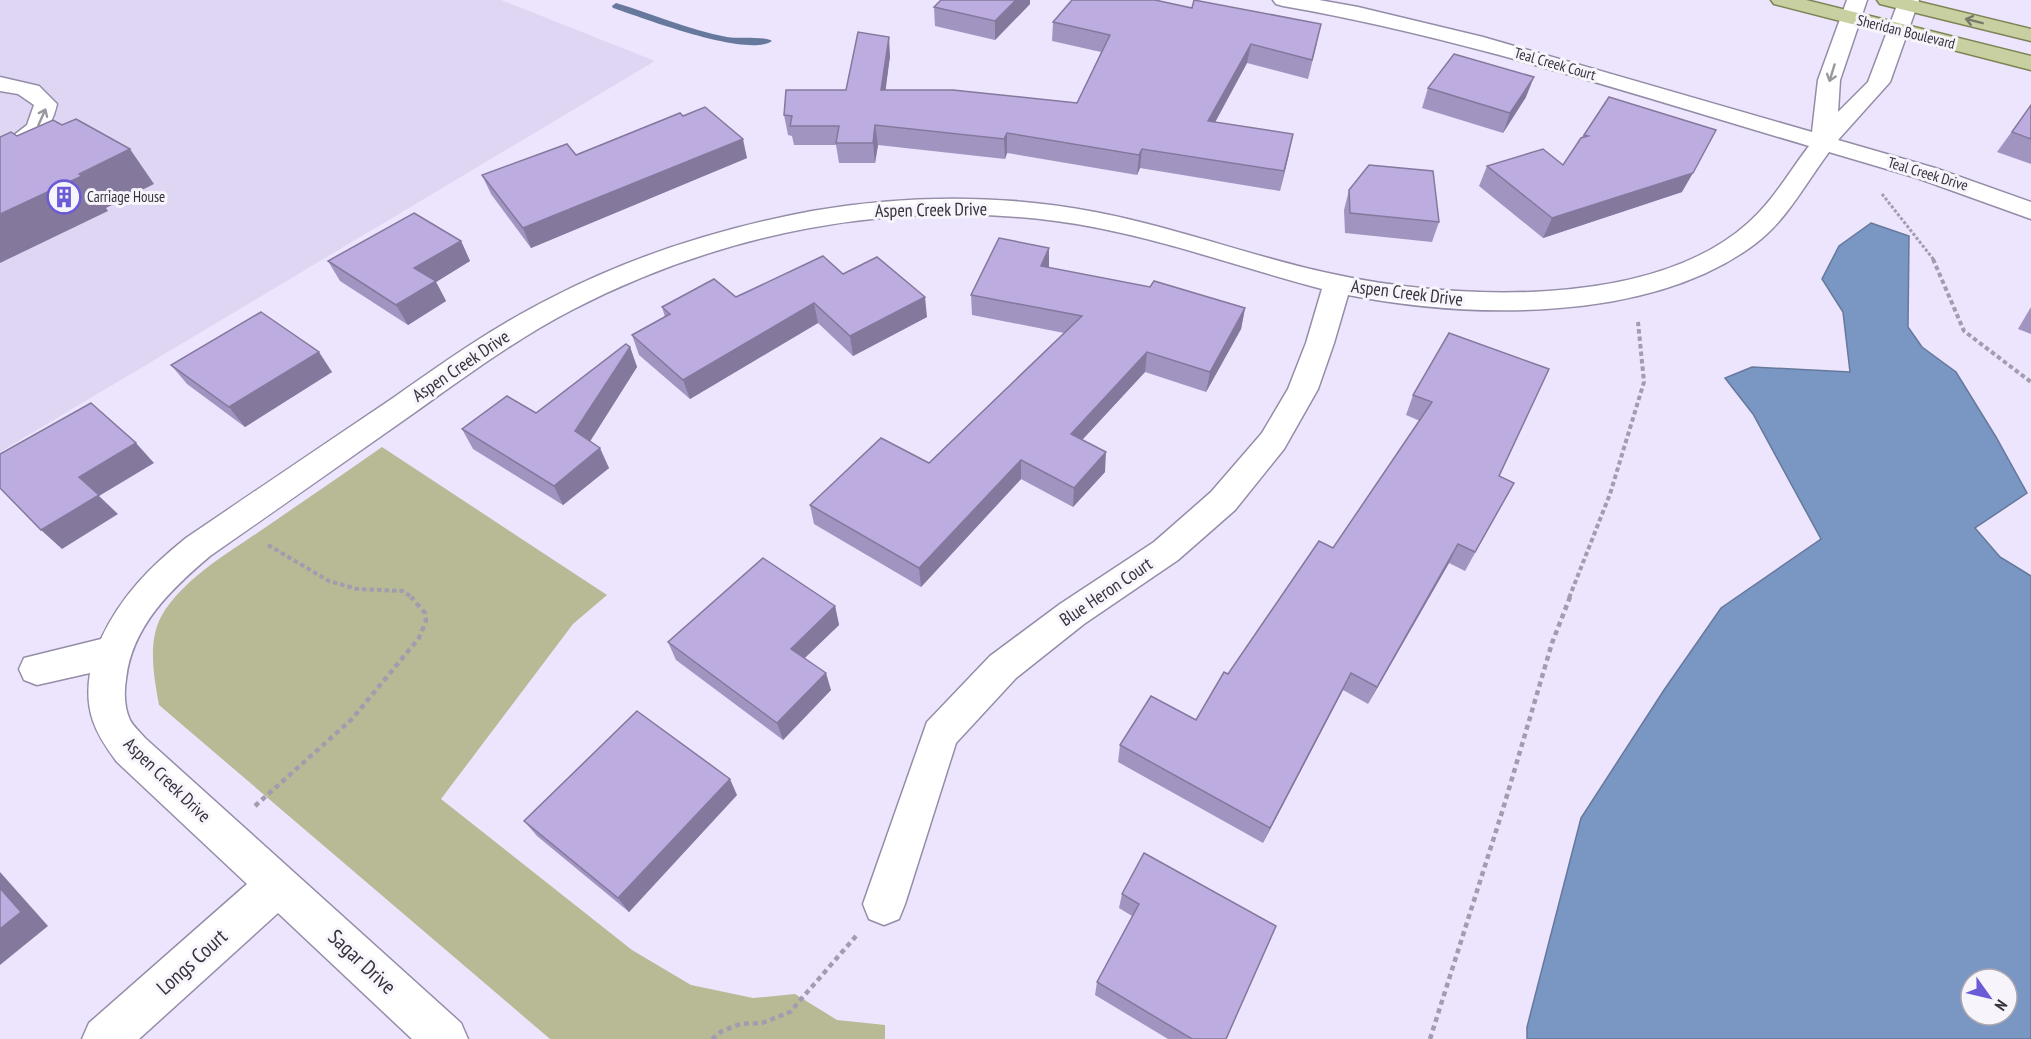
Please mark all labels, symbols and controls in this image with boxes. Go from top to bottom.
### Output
street label: Sheridan Boulevard [1855,10,1957,53]
one-way arrow [1965,15,1984,27]
street label: Teal Creek Court [1512,43,1598,84]
one-way arrow [1826,63,1837,82]
one-way arrow [37,108,48,126]
street label: Teal Creek Drive [1886,152,1971,195]
building icon: Carriage House [46,179,82,215]
place label: Carriage House [87,187,165,206]
street label: Aspen Creek Drive [875,197,987,222]
street label: Aspen Creek Drive [1350,274,1464,311]
street label: Aspen Creek Drive [408,325,514,407]
street label: Blue Heron Court [1055,552,1156,631]
street label: Aspen Creek Drive [119,732,216,827]
street label: Longs Court [151,923,233,1000]
street label: Sagar Drive [323,923,402,1000]
north arrow [1959,967,2019,1027]
text: N [1991,996,2012,1015]

